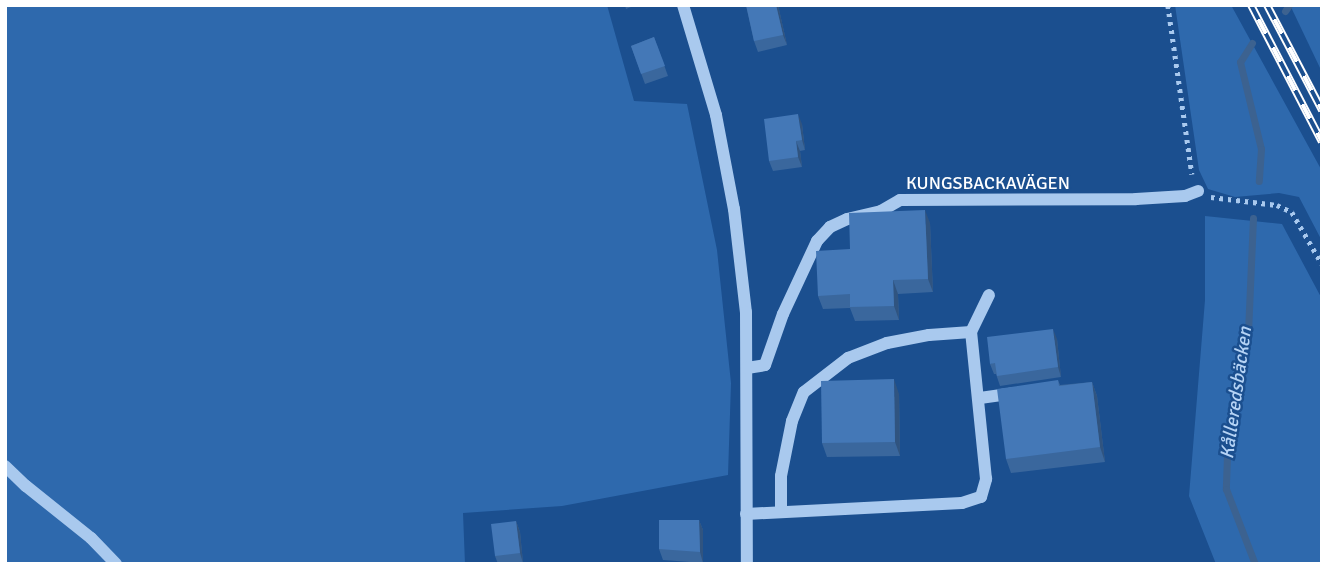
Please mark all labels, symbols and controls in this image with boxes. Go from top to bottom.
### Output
street label: KUNGSBACKAVÄGEN [906,172,1070,194]
water label: Kålleredsbäcken [1216,325,1258,461]

